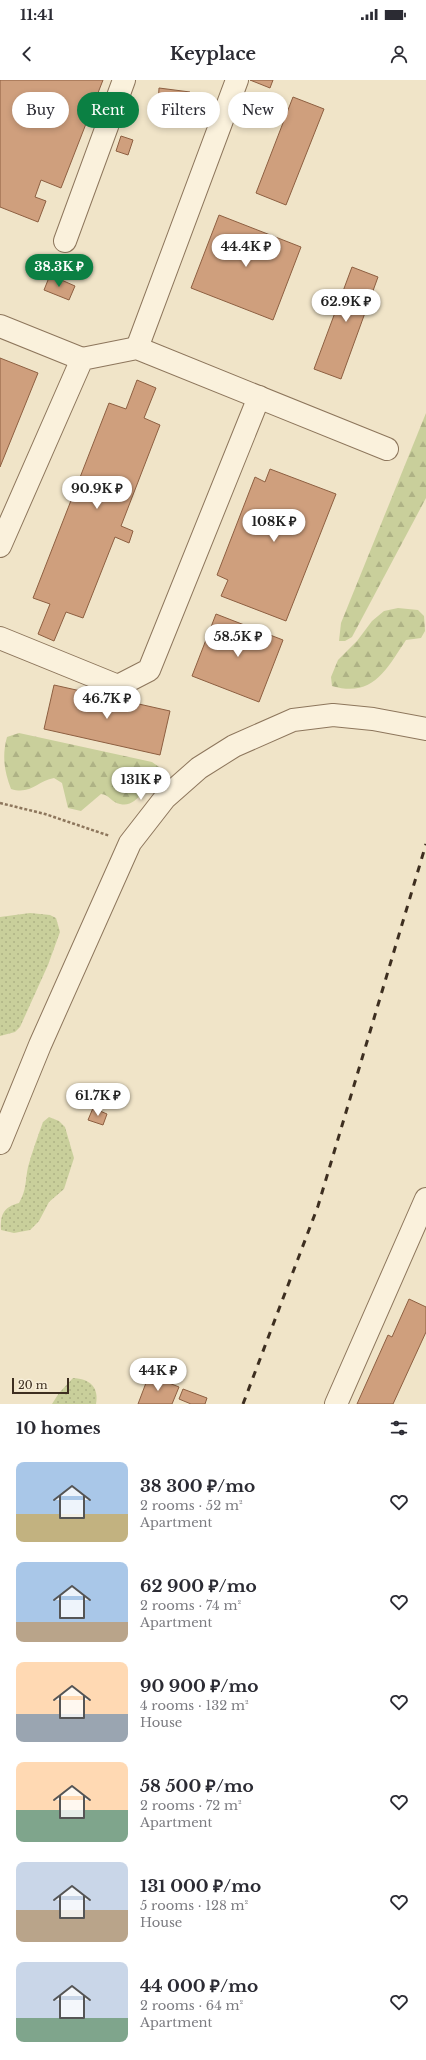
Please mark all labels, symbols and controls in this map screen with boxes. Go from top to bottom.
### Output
text: 11:41 [20,5,54,24]
icon: back [16,43,38,65]
text: Keyplace [170,43,256,65]
icon: person [388,43,410,65]
chip: Buy [12,92,69,128]
chip: Rent [77,92,139,128]
chip: Filters [147,92,220,128]
chip: New [228,92,288,128]
pin: 44.4K ₽ [209,234,283,268]
text: 44.4K ₽ [221,238,271,255]
pin: 38.3K ₽ [22,254,96,288]
text: 38.3K ₽ [34,258,84,275]
pin: 62.9K ₽ [309,289,383,323]
text: 62.9K ₽ [321,293,371,310]
pin: 90.9K ₽ [60,476,134,510]
text: 90.9K ₽ [71,480,123,497]
pin: 108K ₽ [241,509,307,543]
text: 108K ₽ [251,513,297,530]
pin: 58.5K ₽ [201,624,275,658]
text: 58.5K ₽ [214,628,262,645]
pin: 46.7K ₽ [70,686,144,720]
text: 46.7K ₽ [83,690,131,707]
pin: 131K ₽ [108,767,174,801]
text: 131K ₽ [120,771,162,788]
pin: 61.7K ₽ [61,1083,135,1117]
text: 61.7K ₽ [75,1087,121,1104]
pin: 44K ₽ [130,1358,186,1392]
text: 44K ₽ [139,1362,177,1379]
scale bar [12,1376,69,1395]
text: 20 m [18,1378,48,1392]
icon: filters [388,1417,410,1439]
text: 10 homes [16,1418,101,1439]
text: 38 300 ₽/mo [140,1476,255,1497]
icon: home [48,1478,96,1526]
icon: heart [388,1491,410,1513]
text: 2 rooms · 52 m² [140,1497,243,1514]
text: Apartment [140,1514,212,1531]
text: 62 900 ₽/mo [140,1576,257,1597]
icon: home [48,1578,96,1626]
icon: heart [388,1591,410,1613]
text: 2 rooms · 74 m² [140,1597,241,1614]
text: Apartment [140,1614,212,1631]
text: 90 900 ₽/mo [140,1676,259,1697]
icon: home [48,1678,96,1726]
icon: heart [388,1691,410,1713]
text: 4 rooms · 132 m² [140,1697,249,1714]
text: House [140,1714,182,1731]
text: 58 500 ₽/mo [140,1776,254,1797]
icon: home [48,1778,96,1826]
icon: heart [388,1791,410,1813]
text: 2 rooms · 72 m² [140,1797,242,1814]
text: Apartment [140,1814,212,1831]
text: 131 000 ₽/mo [140,1876,261,1897]
icon: home [48,1878,96,1926]
icon: heart [388,1891,410,1913]
text: 5 rooms · 128 m² [140,1897,248,1914]
text: House [140,1914,182,1931]
text: 44 000 ₽/mo [140,1976,258,1997]
icon: home [48,1978,96,2026]
icon: heart [388,1991,410,2013]
text: 2 rooms · 64 m² [140,1997,243,2014]
text: Apartment [140,2014,212,2031]

